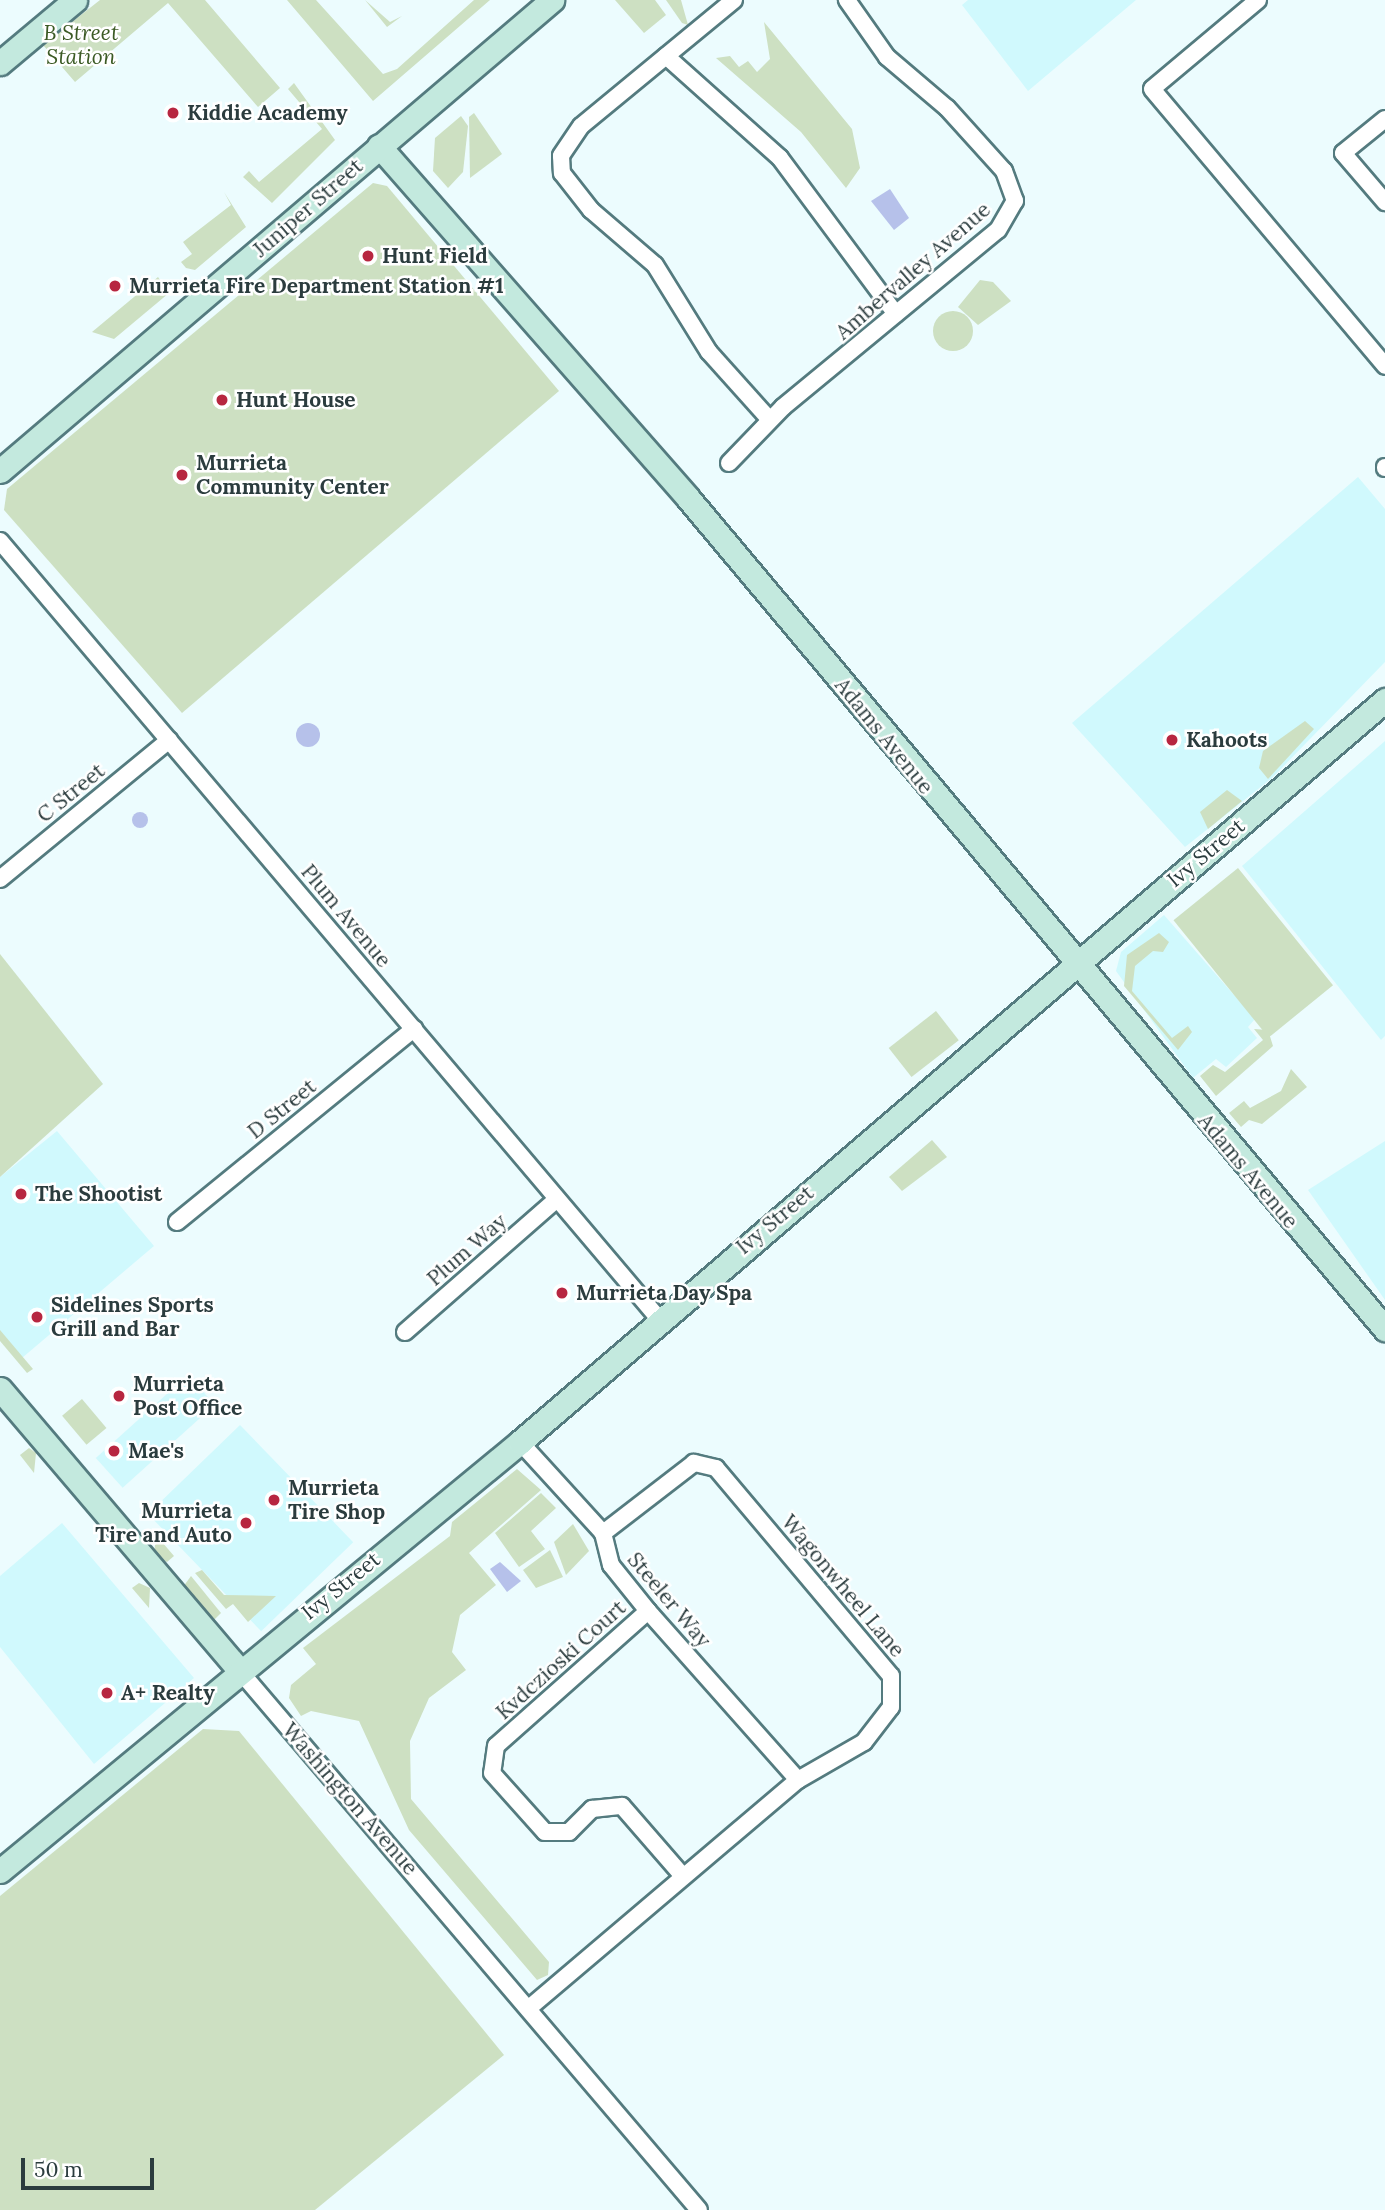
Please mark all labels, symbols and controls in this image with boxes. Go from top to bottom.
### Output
park label: B Street Station [43,20,119,70]
place label: Kiddie Academy [187,100,348,126]
marker: Kiddie Academy [165,105,181,121]
street label: Juniper Street [248,154,368,262]
street label: Ambervalley Avenue [831,197,995,345]
place label: Hunt Field [382,243,488,269]
marker: Hunt Field [360,248,376,264]
place label: Murrieta Fire Department Station #1 [129,273,504,299]
marker: Murrieta Fire Department Station #1 [107,278,123,294]
place label: Hunt House [236,387,356,413]
marker: Hunt House [214,392,230,408]
place label: Murrieta Community Center [196,450,389,500]
marker: Murrieta Community Center [174,467,190,483]
street label: Adams Avenue [830,673,938,799]
place label: Kahoots [1186,727,1268,753]
marker: Kahoots [1164,732,1180,748]
street label: C Street [32,758,110,828]
street label: Ivy Street [1162,813,1250,893]
street label: Plum Avenue [296,859,396,973]
street label: D Street [243,1074,321,1144]
street label: Adams Avenue [1193,1109,1303,1233]
street label: Ivy Street [731,1180,819,1260]
place label: The Shootist [35,1181,162,1207]
marker: The Shootist [13,1186,29,1202]
street label: Plum Way [422,1209,512,1291]
place label: Murrieta Day Spa [576,1280,752,1306]
marker: Murrieta Day Spa [554,1285,570,1301]
place label: Sidelines Sports Grill and Bar [51,1292,214,1342]
marker: Sidelines Sports Grill and Bar [29,1309,45,1325]
place label: Murrieta Post Office [133,1371,242,1421]
marker: Murrieta Post Office [111,1388,127,1404]
place label: Mae's [128,1438,184,1464]
marker: Mae's [106,1443,122,1459]
place label: Murrieta Tire Shop [288,1475,385,1525]
marker: Murrieta Tire Shop [266,1492,282,1508]
place label: Murrieta Tire and Auto [95,1498,232,1548]
street label: Wagonwheel Lane [776,1510,910,1662]
marker: Murrieta Tire and Auto [238,1515,254,1531]
street label: Ivy Street [297,1547,385,1625]
street label: Steeler Way [622,1547,716,1653]
street label: Kvdczioski Court [491,1595,631,1725]
place label: A+ Realty [121,1680,215,1706]
marker: A+ Realty [99,1685,115,1701]
street label: Washington Avenue [277,1718,423,1880]
scale bar [24,2144,158,2188]
text: 50 m [34,2156,83,2183]

